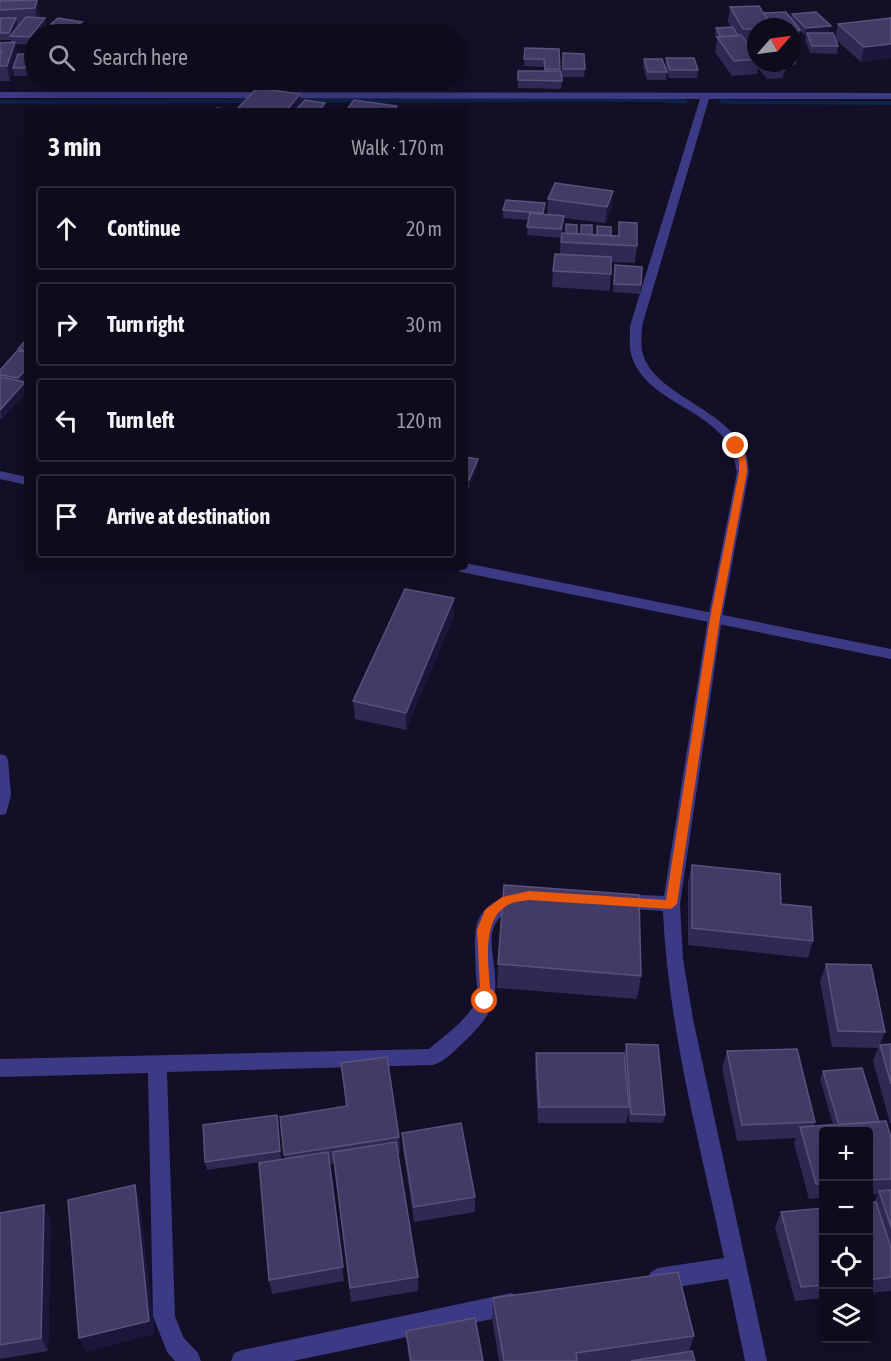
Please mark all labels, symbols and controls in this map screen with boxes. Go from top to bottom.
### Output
north arrow [747,18,801,72]
search box [24,24,468,90]
icon: search [45,41,78,74]
text: Search here [93,44,188,70]
text: 3 min [48,132,101,162]
text: Walk · 170 m [352,136,444,159]
icon: ahead [50,212,83,245]
text: Continue [107,215,181,241]
text: 20 m [406,217,442,240]
icon: right [50,308,83,341]
text: Turn right [107,311,184,337]
text: 30 m [406,313,442,336]
icon: left [50,404,83,437]
text: Turn left [107,407,174,433]
text: 120 m [397,409,442,432]
route end [722,432,748,458]
icon: arrive [50,500,83,533]
text: Arrive at destination [107,503,270,529]
route start [471,987,497,1013]
map controls [819,1127,873,1343]
button: + [819,1127,873,1181]
button: − [819,1181,873,1235]
button: locate [819,1235,873,1289]
button: layers [819,1289,873,1343]

